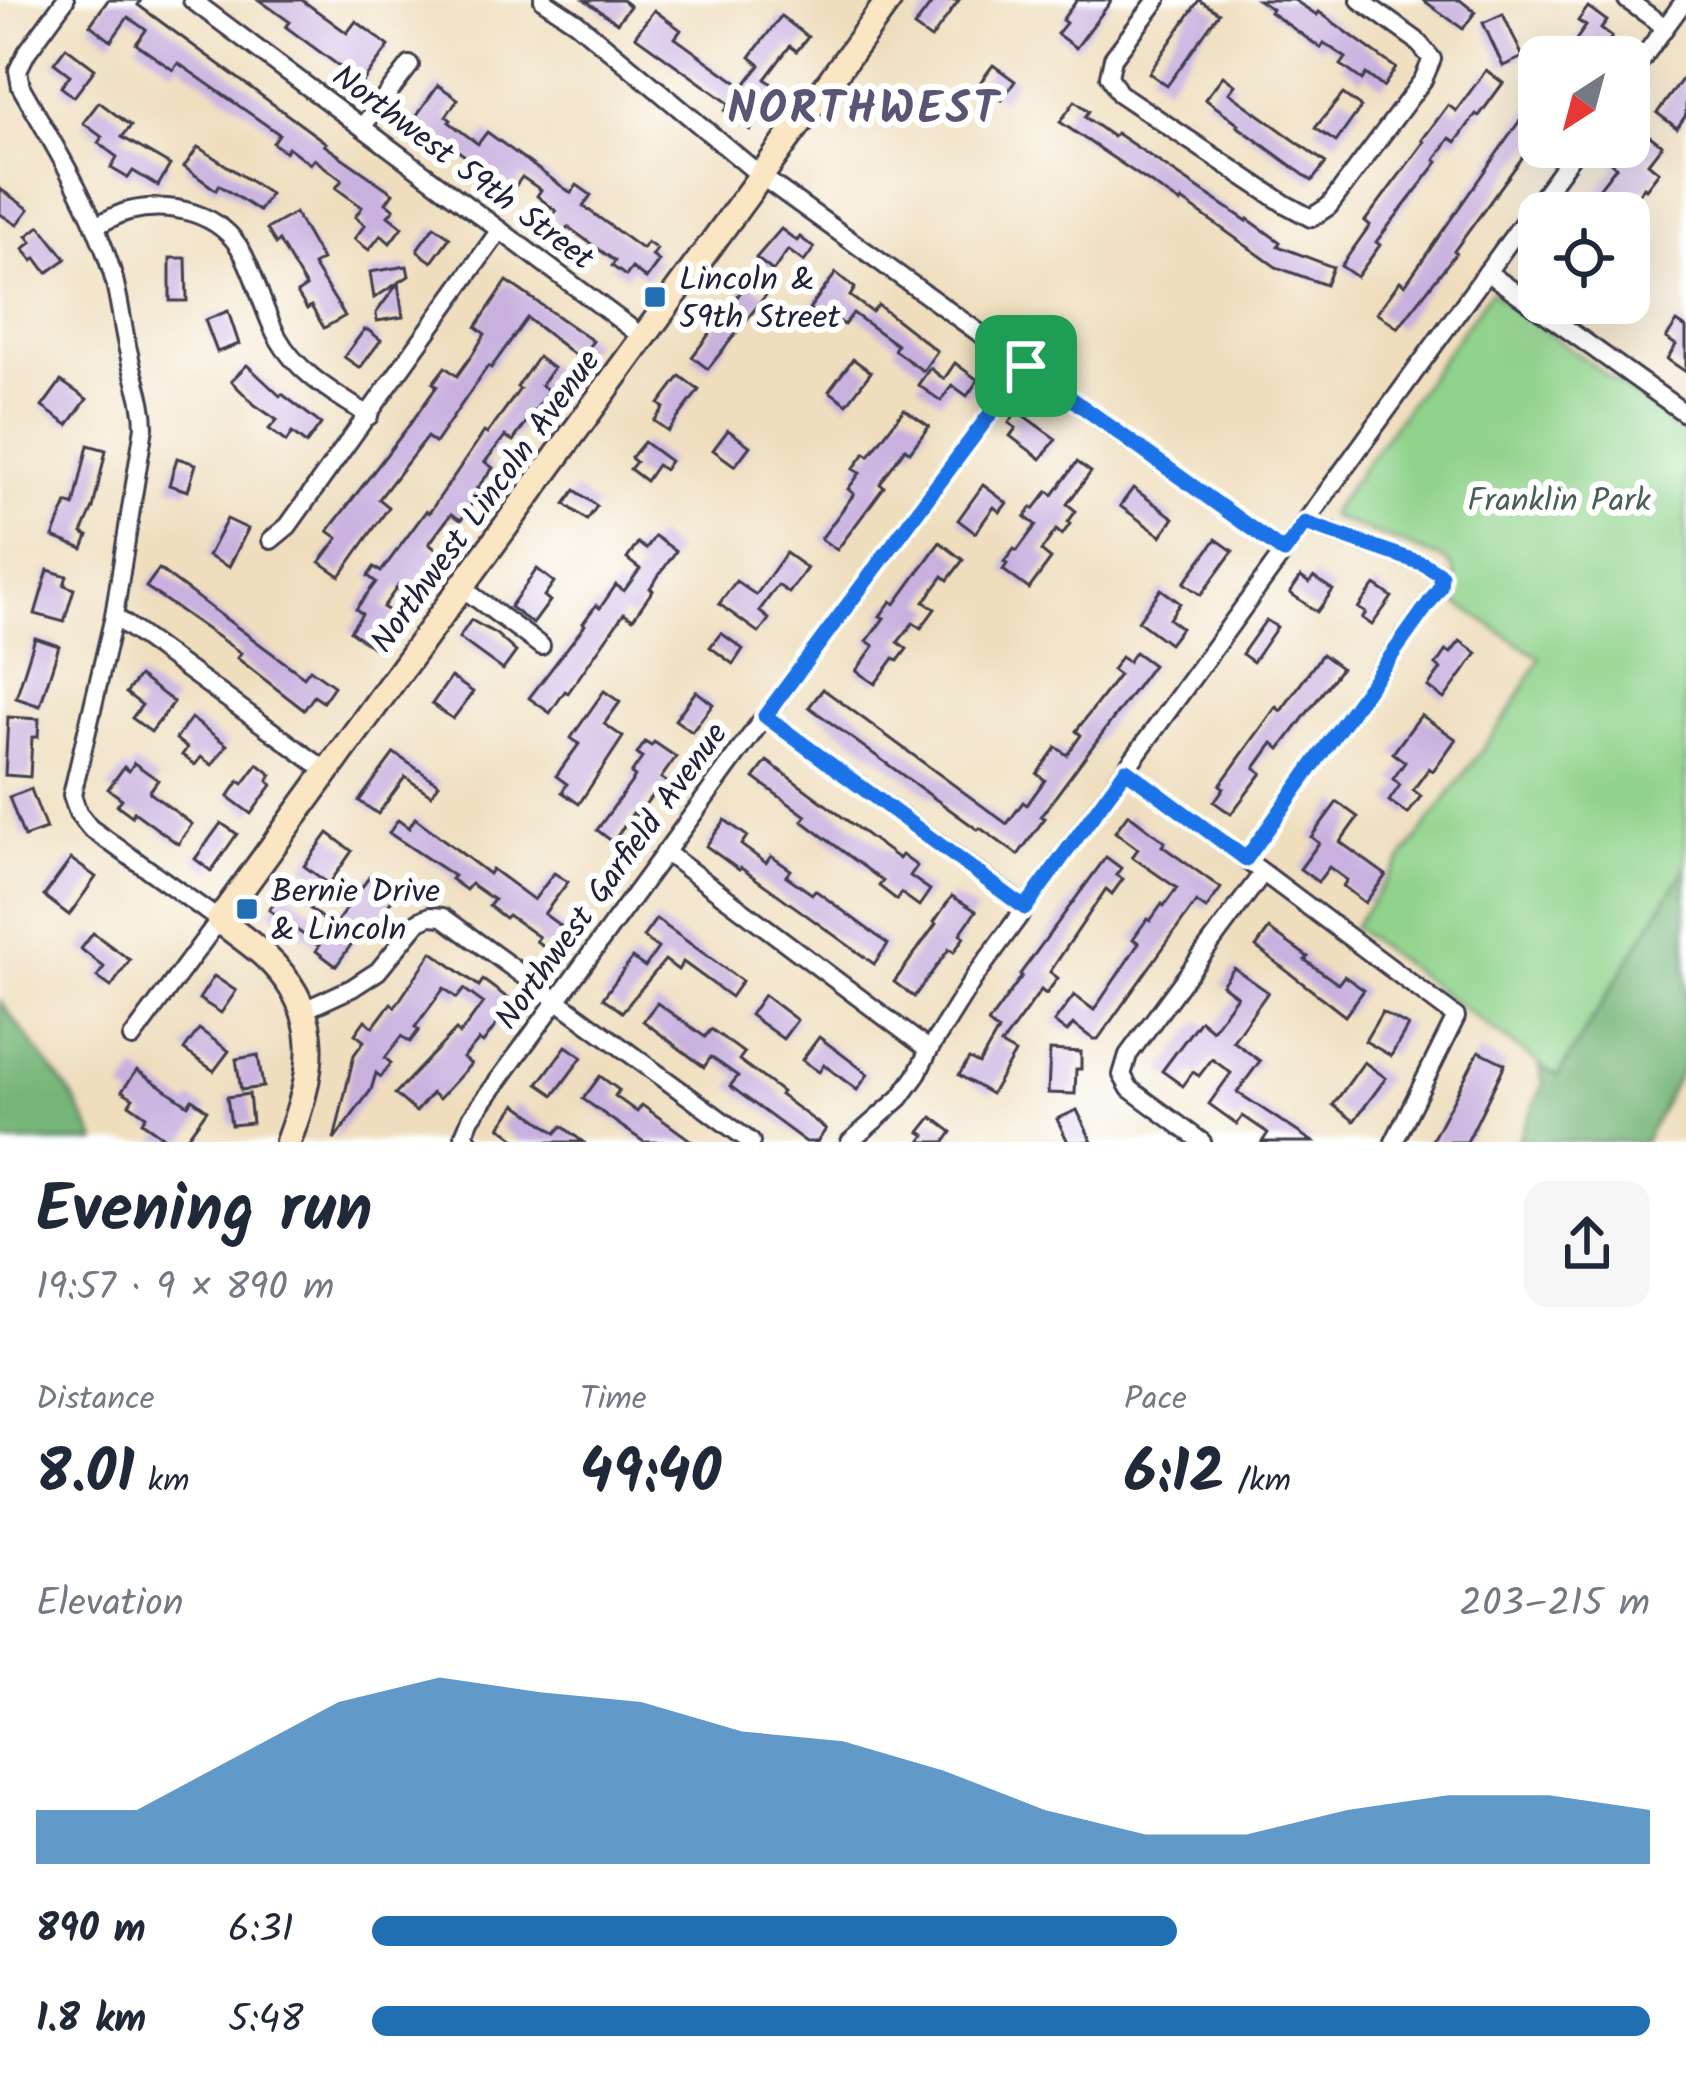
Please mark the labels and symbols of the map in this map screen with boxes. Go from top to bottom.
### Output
north arrow [1518,36,1650,168]
street label: Northwest 59th Street [319,52,605,286]
district label: NORTHWEST [727,75,1002,147]
place label: Lincoln & 59th Street [679,255,841,346]
marker: Lincoln & 59th Street [642,284,668,310]
pin [975,315,1077,417]
street label: Northwest Lincoln Avenue [358,339,616,665]
park label: Franklin Park [1467,476,1651,529]
street label: Northwest Garfield Avenue [483,712,743,1042]
place label: Bernie Drive & Lincoln [271,867,440,958]
marker: Bernie Drive & Lincoln [234,896,260,922]

